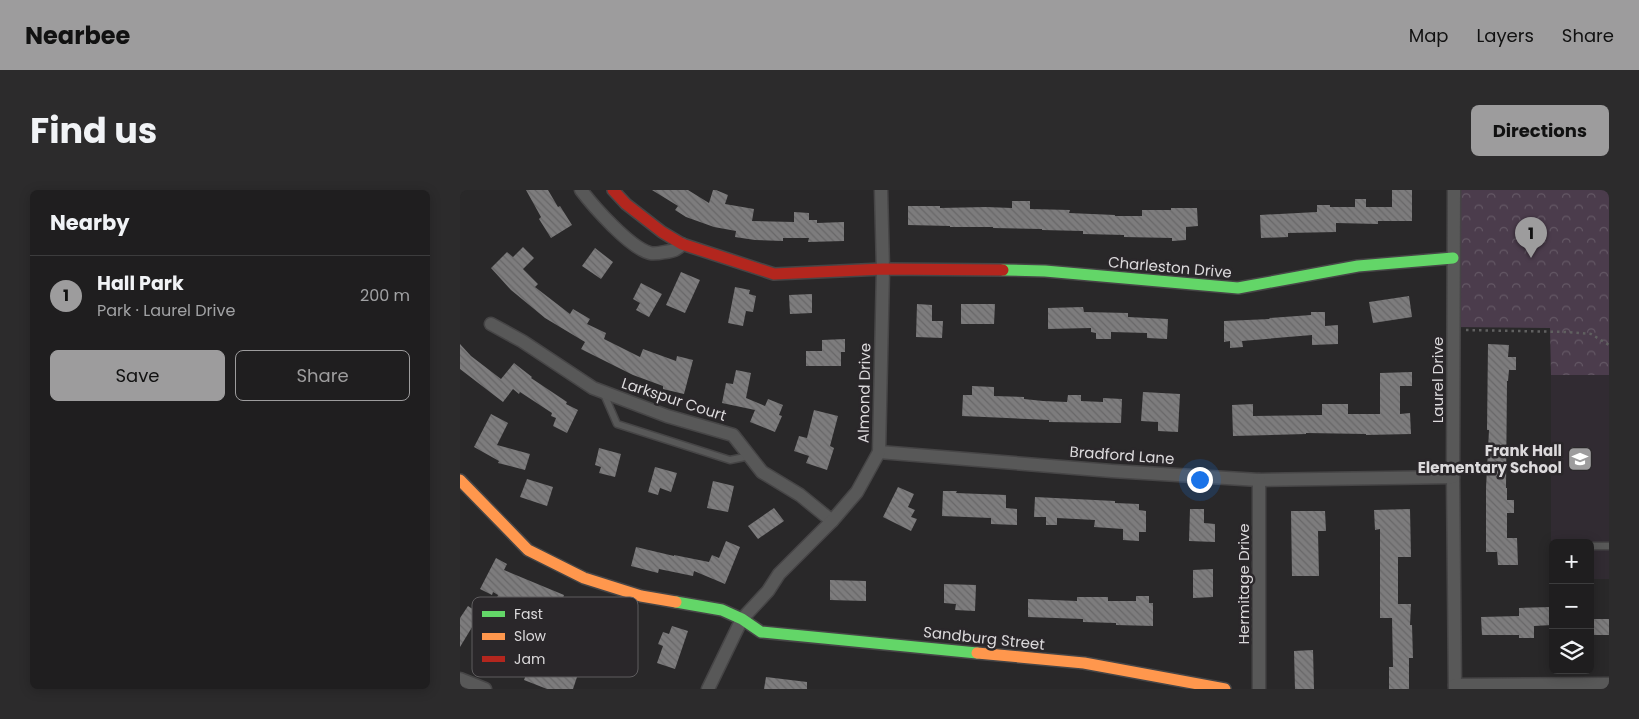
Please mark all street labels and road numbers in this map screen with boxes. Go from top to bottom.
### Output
street label: Charleston Drive [1107,251,1233,283]
street label: Laurel Drive [1427,337,1448,423]
street label: Almond Drive [853,343,875,443]
street label: Larkspur Court [619,372,729,426]
street label: Bradford Lane [1069,441,1175,469]
street label: Hermitage Drive [1233,523,1254,645]
street label: Sandburg Street [922,621,1046,655]

